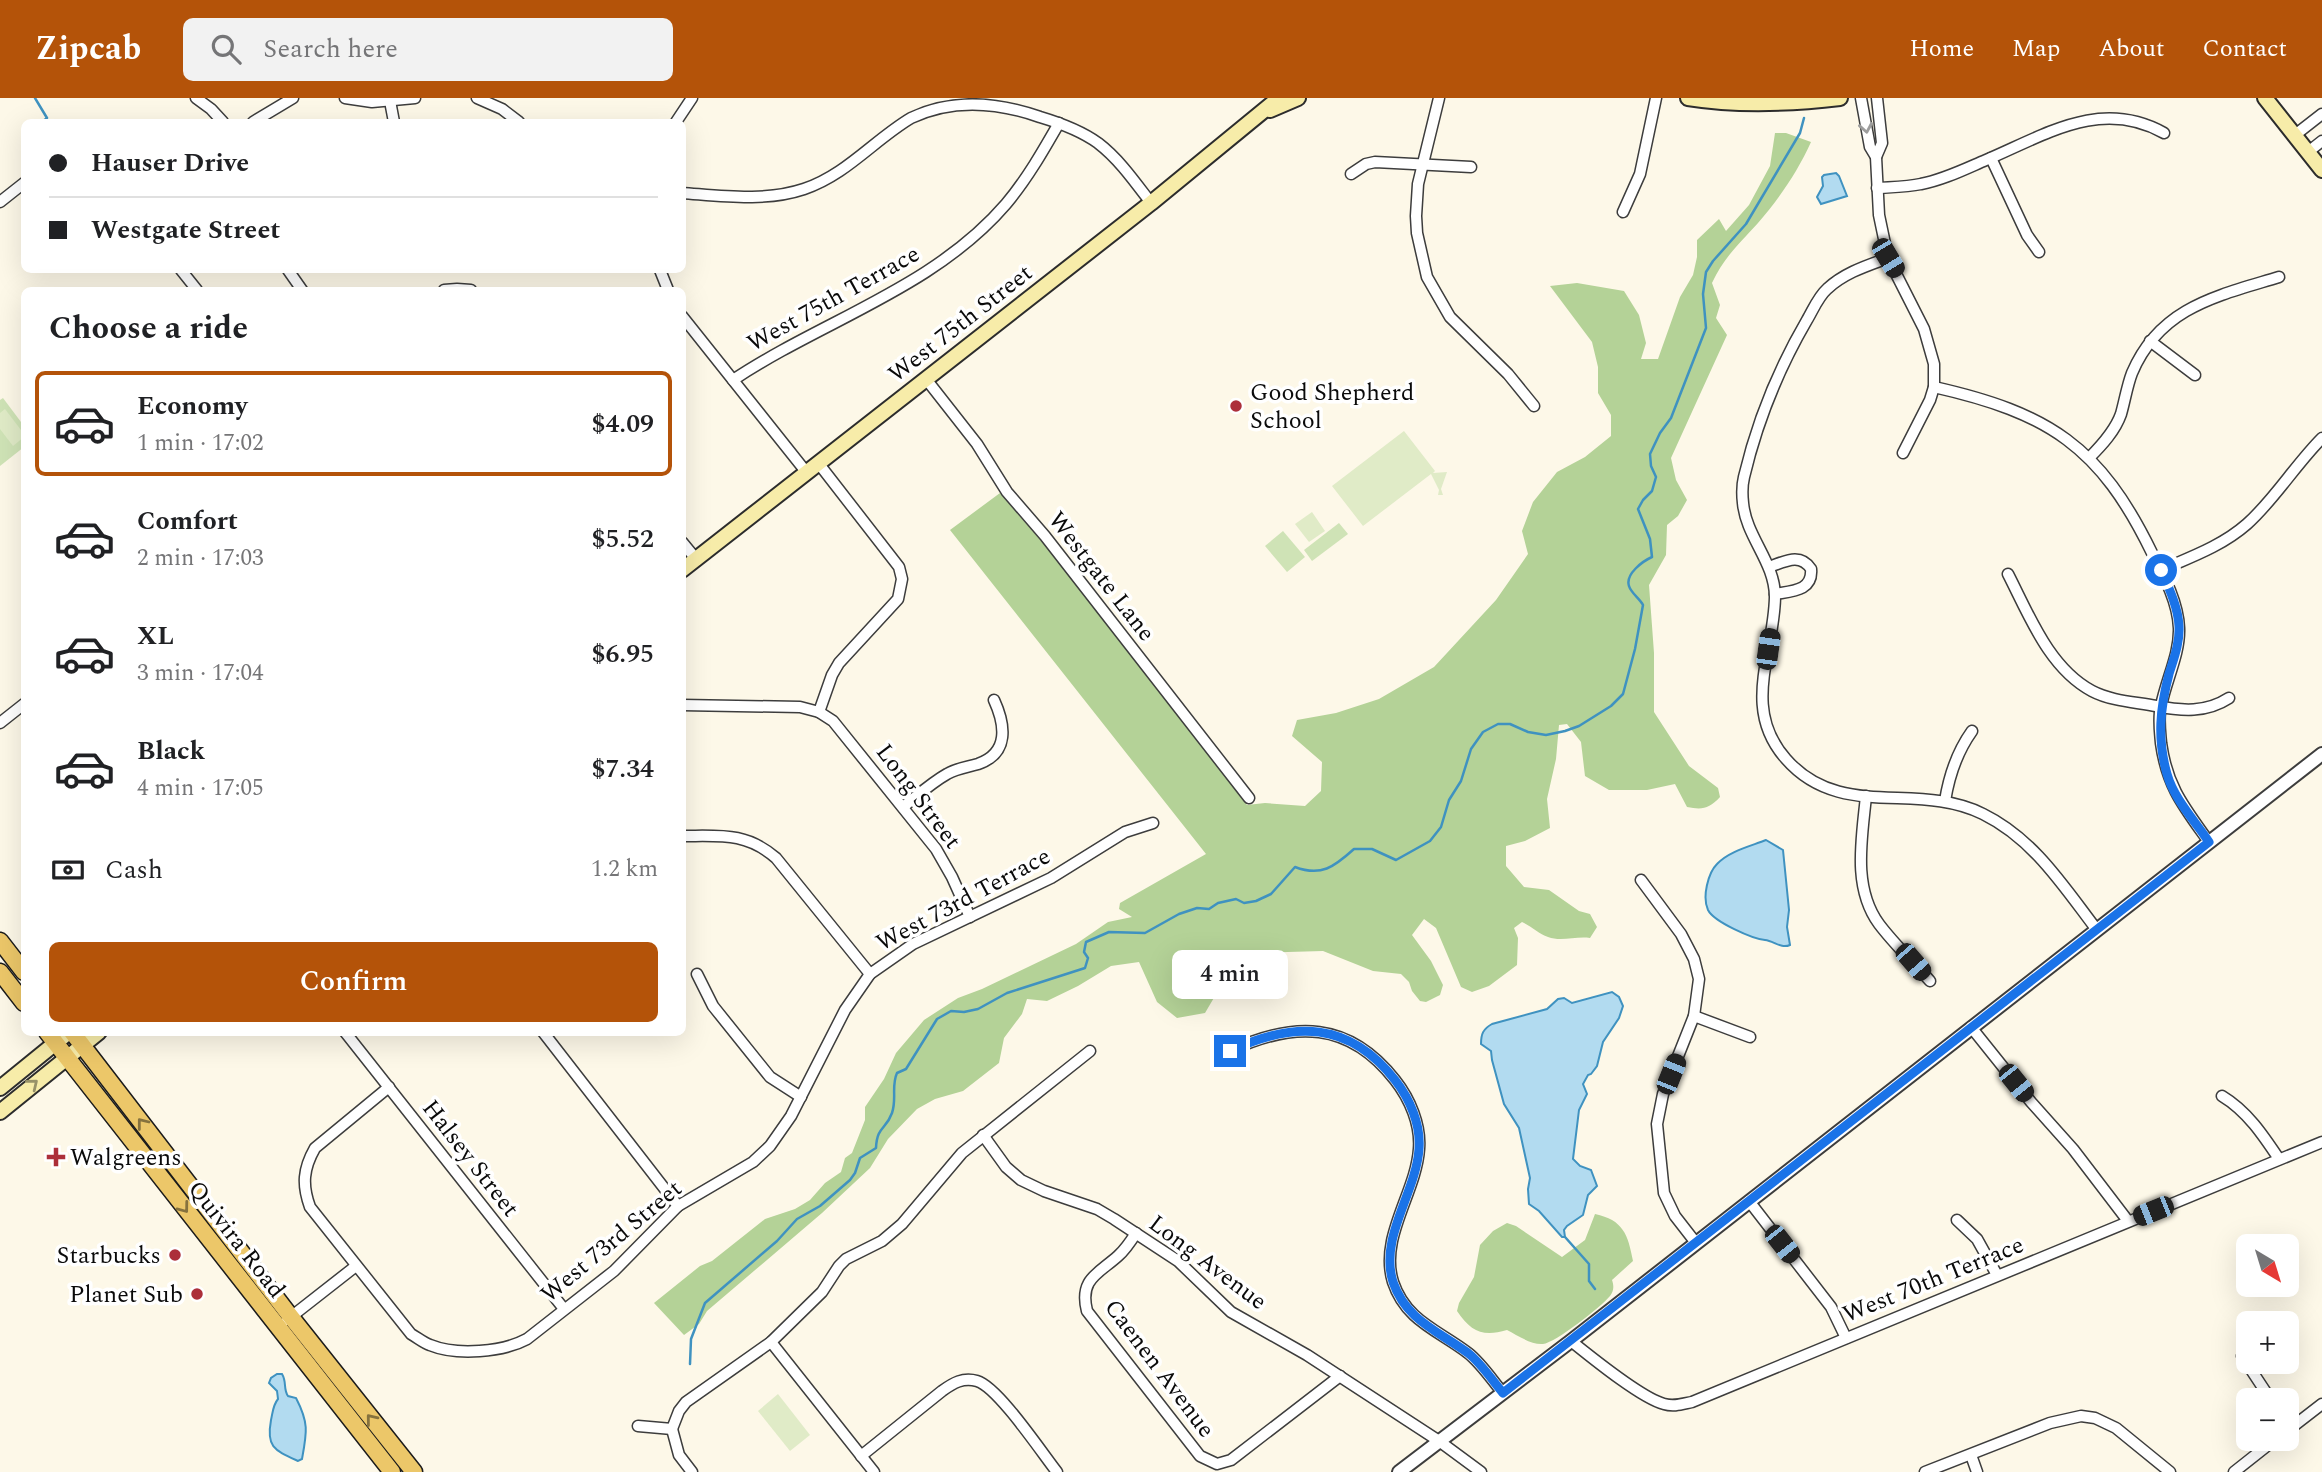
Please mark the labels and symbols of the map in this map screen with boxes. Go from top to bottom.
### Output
one-way arrow [1858,123,1873,134]
car [1869,235,1908,281]
street label: West 75th Terrace [741,236,926,361]
street label: West 75th Street [881,256,1041,392]
place label: Good Shepherd School [1250,375,1414,439]
marker: Good Shepherd School [1228,398,1244,414]
street label: Westgate Lane [1039,504,1164,649]
route start [2145,554,2177,586]
car [1755,627,1782,671]
street label: Long Street [866,736,970,857]
street label: West 73rd Terrace [870,839,1057,961]
car [1892,939,1935,985]
callout: 4 min [1172,950,1288,998]
route end [1214,1035,1246,1067]
car [1654,1051,1689,1097]
car [1995,1060,2038,1106]
one-way arrow [26,1080,38,1093]
street label: Halsey Street [413,1092,528,1225]
one-way arrow [137,1118,150,1130]
place label: Walgreens [70,1140,182,1176]
marker: Walgreens [48,1149,64,1165]
street label: West 73rd Street [533,1172,690,1312]
street label: Quivira Road [179,1173,294,1306]
car [2130,1193,2177,1229]
one-way arrow [175,1201,188,1213]
street label: Long Avenue [1141,1206,1274,1319]
car [1761,1221,1804,1267]
street label: West 70th Terrace [1837,1227,2029,1333]
north arrow [2236,1234,2300,1297]
place label: Starbucks [57,1238,161,1274]
marker: Starbucks [167,1247,183,1263]
place label: Planet Sub [69,1277,183,1313]
marker: Planet Sub [189,1286,205,1302]
street label: Caenen Avenue [1095,1292,1223,1446]
one-way arrow [367,1414,380,1426]

